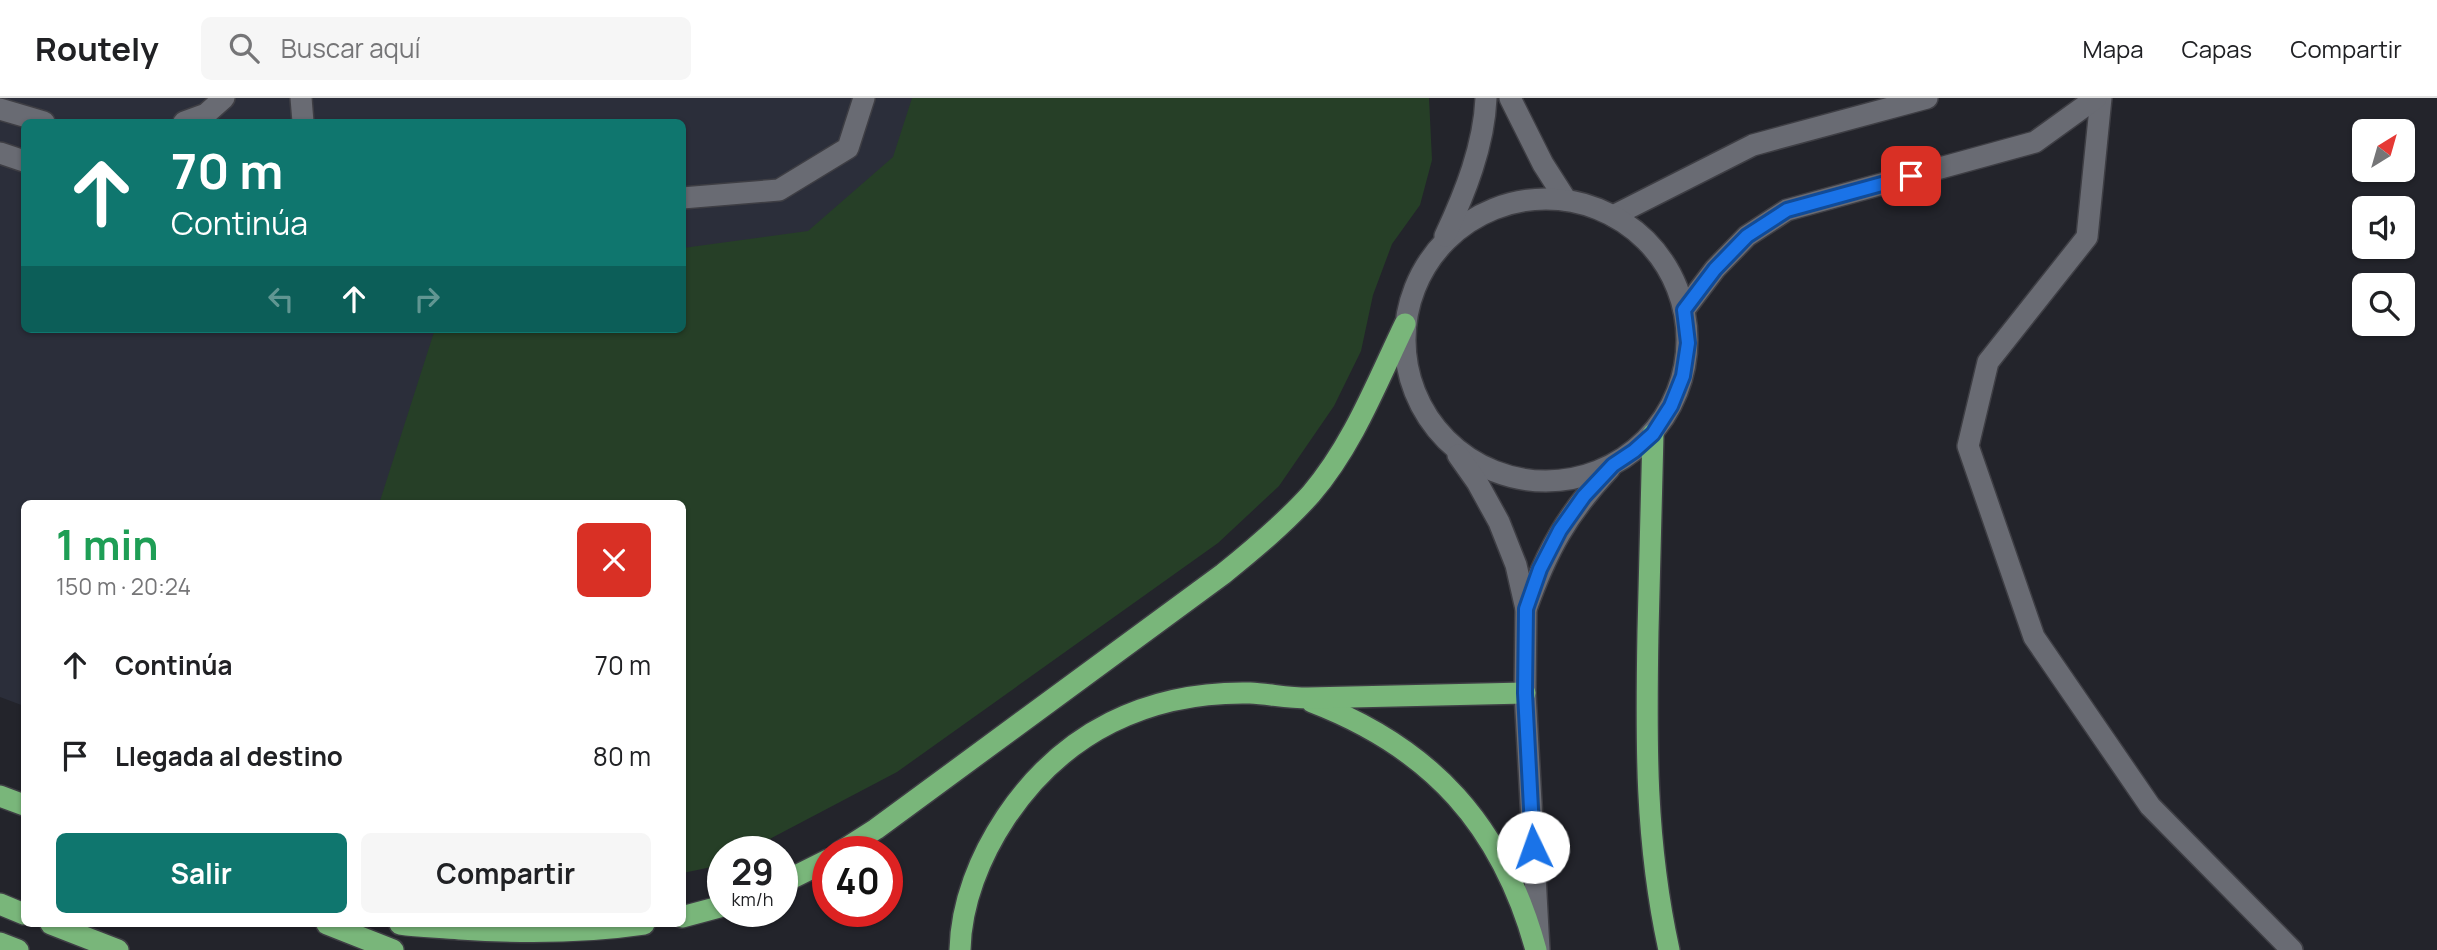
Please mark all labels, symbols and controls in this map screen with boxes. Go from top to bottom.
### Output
search box [201,17,691,80]
text: Routely [35,26,159,71]
icon: search [225,29,263,67]
text: Buscar aquí [281,30,421,66]
text: Mapa [2083,32,2144,65]
text: Capas [2182,32,2252,65]
text: Compartir [2290,32,2402,65]
north arrow [2352,119,2415,182]
map controls [2352,119,2415,336]
text: 70 m [171,137,283,204]
pin [1881,146,1941,206]
icon: ahead [56,147,147,238]
icon: arrive [1892,157,1930,195]
button: sound [2352,196,2415,259]
text: Continúa [171,201,308,245]
button: search [2352,273,2415,336]
icon: left [262,280,300,318]
icon: ahead [335,280,373,318]
icon: right [408,280,446,318]
text: 1 min [56,515,159,573]
button: close [577,523,651,597]
text: 150 m · 20:24 [56,570,191,602]
icon: ahead [56,646,94,684]
text: Continúa [115,647,233,683]
text: 70 m [595,647,651,683]
icon: arrive [56,737,94,775]
text: Llegada al destino [115,738,343,774]
text: 80 m [593,738,651,774]
position arrow [1496,810,1570,884]
button: Salir [56,833,347,913]
button: Compartir [361,833,651,913]
speed limit sign: 40 [812,836,903,927]
text: 29 [731,848,774,896]
text: km/h [732,887,773,911]

